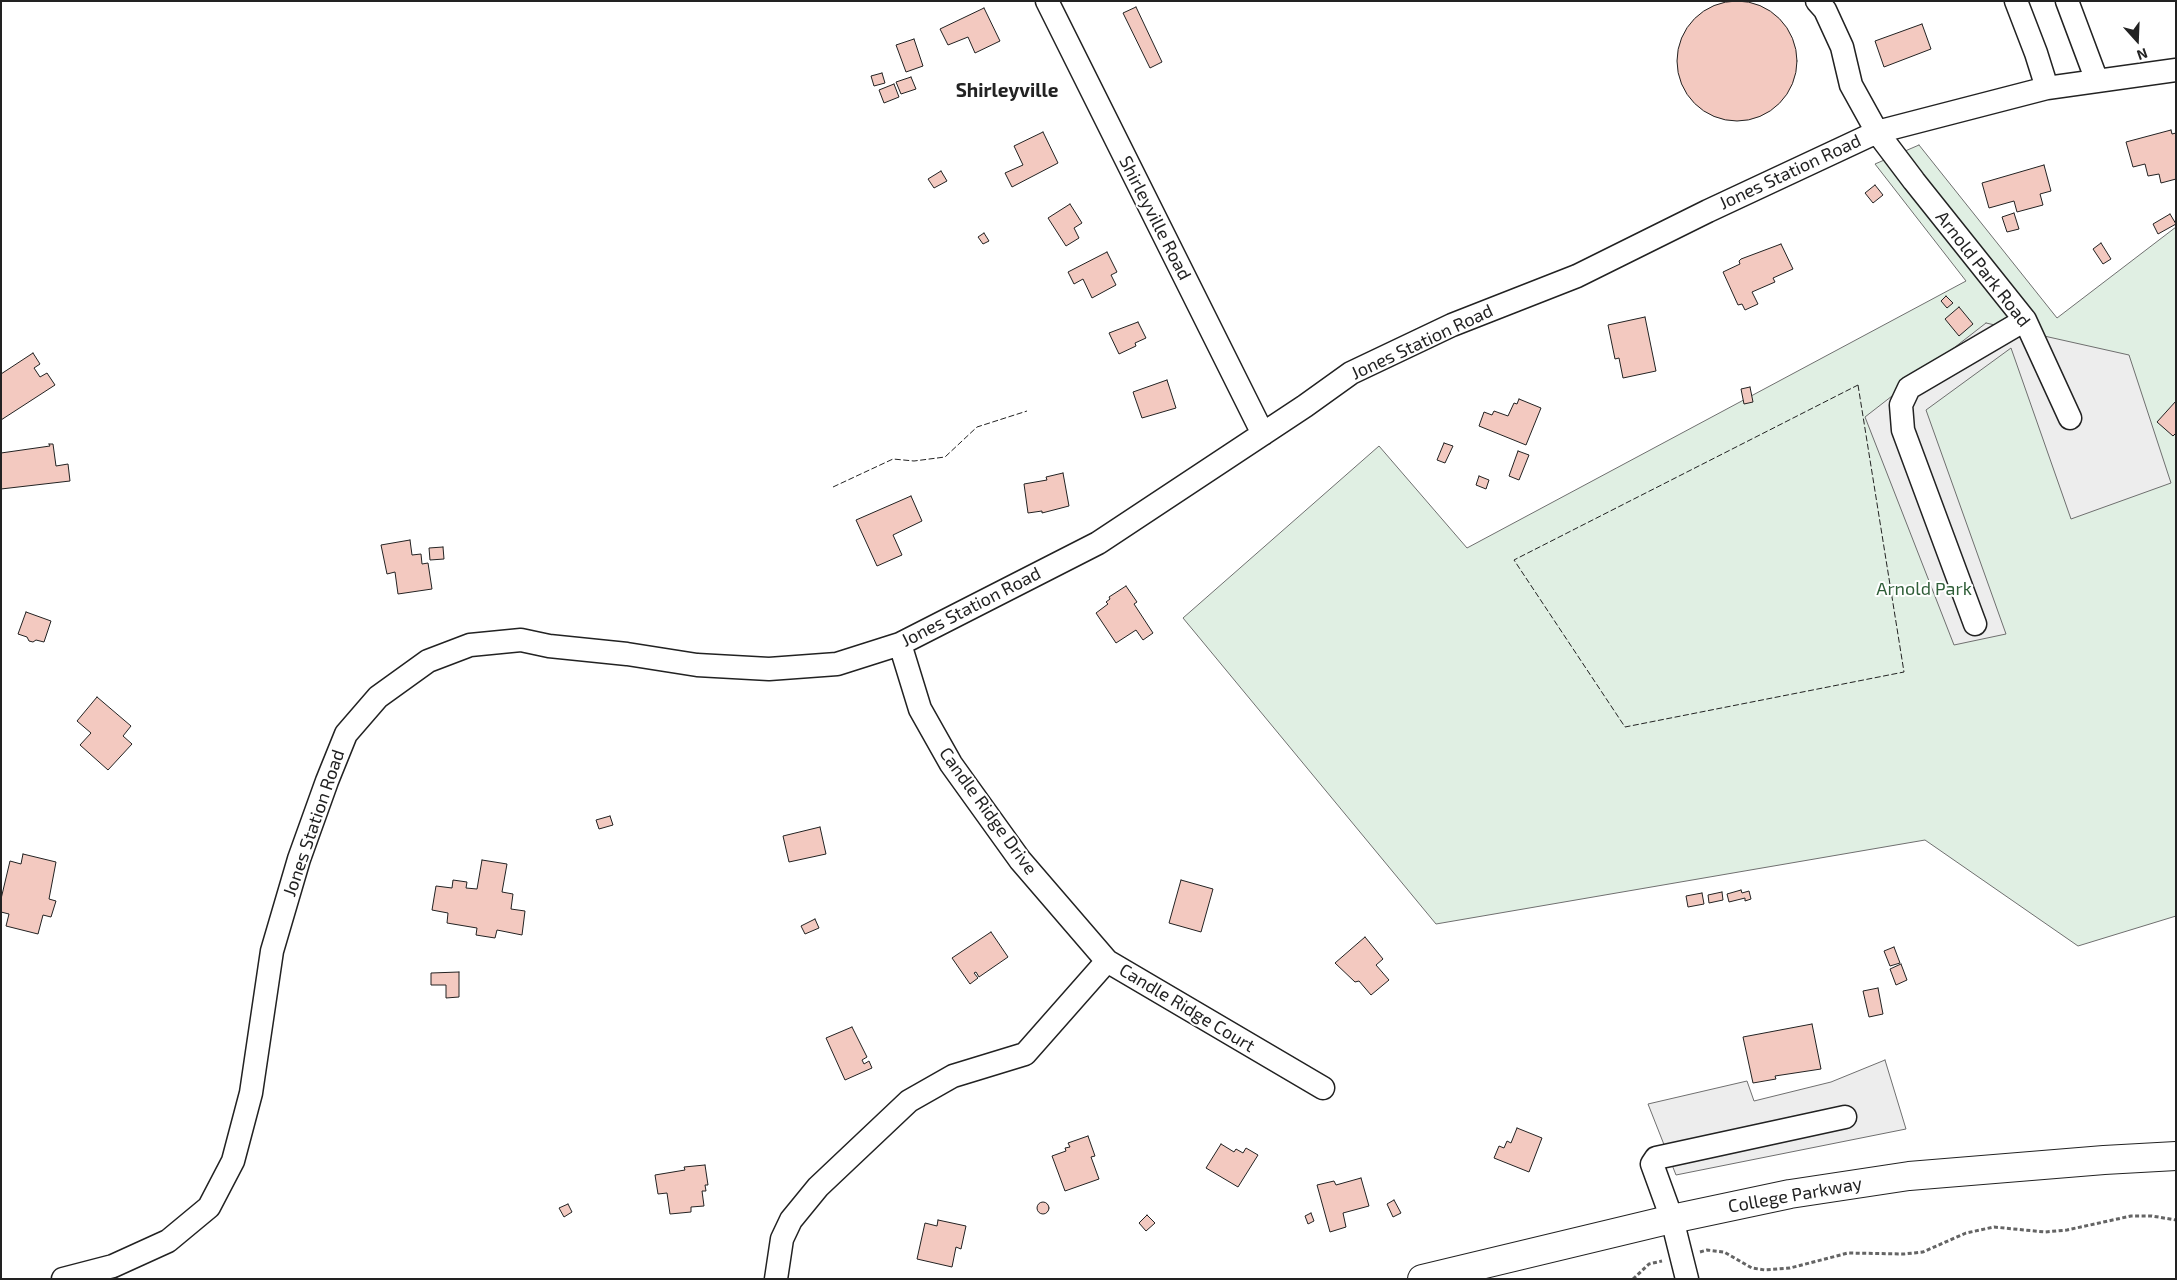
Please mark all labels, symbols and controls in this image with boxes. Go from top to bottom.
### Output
north arrow [2112,15,2162,65]
text: N [2135,45,2150,64]
district label: Shirleyville [956,80,1058,102]
street label: Jones Station Road [1716,130,1864,214]
street label: Shirleyville Road [1114,152,1196,284]
street label: Arnold Park Road [1931,207,2035,331]
street label: Jones Station Road [1348,300,1496,384]
street label: Jones Station Road [898,562,1044,652]
park label: Arnold Park [1876,578,1972,600]
street label: Candle Ridge Drive [935,743,1041,879]
street label: Jones Station Road [279,747,349,899]
street label: Candle Ridge Court [1115,959,1259,1057]
street label: College Parkway [1726,1173,1864,1217]

